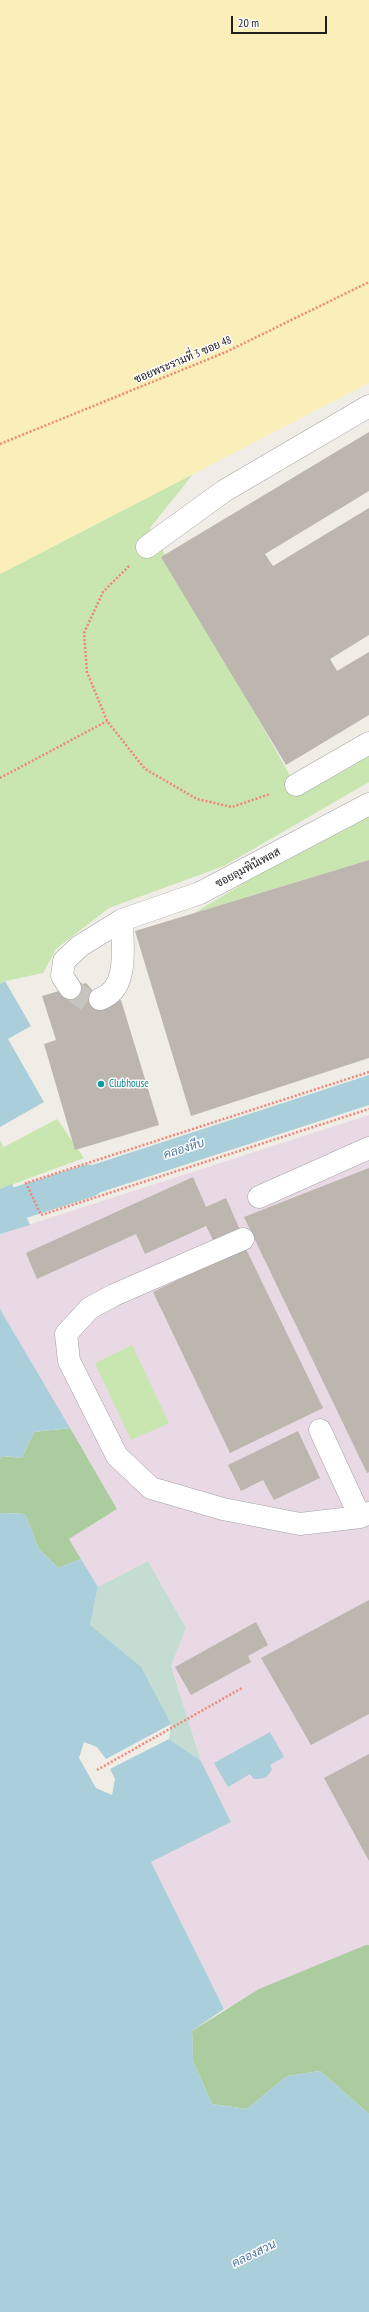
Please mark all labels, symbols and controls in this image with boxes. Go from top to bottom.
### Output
scale bar [233,8,329,34]
text: 20 m [238,15,259,30]
street label: ซอยพระรามที่ 3 ซอย 48 [132,333,234,387]
street label: ซอยลุมพินีเพลส [213,845,283,891]
place label: Clubhouse [109,1077,149,1091]
marker: Clubhouse [96,1079,106,1089]
water label: คลองหีบ [162,1136,206,1162]
water label: คลองสวน [230,2237,278,2271]

